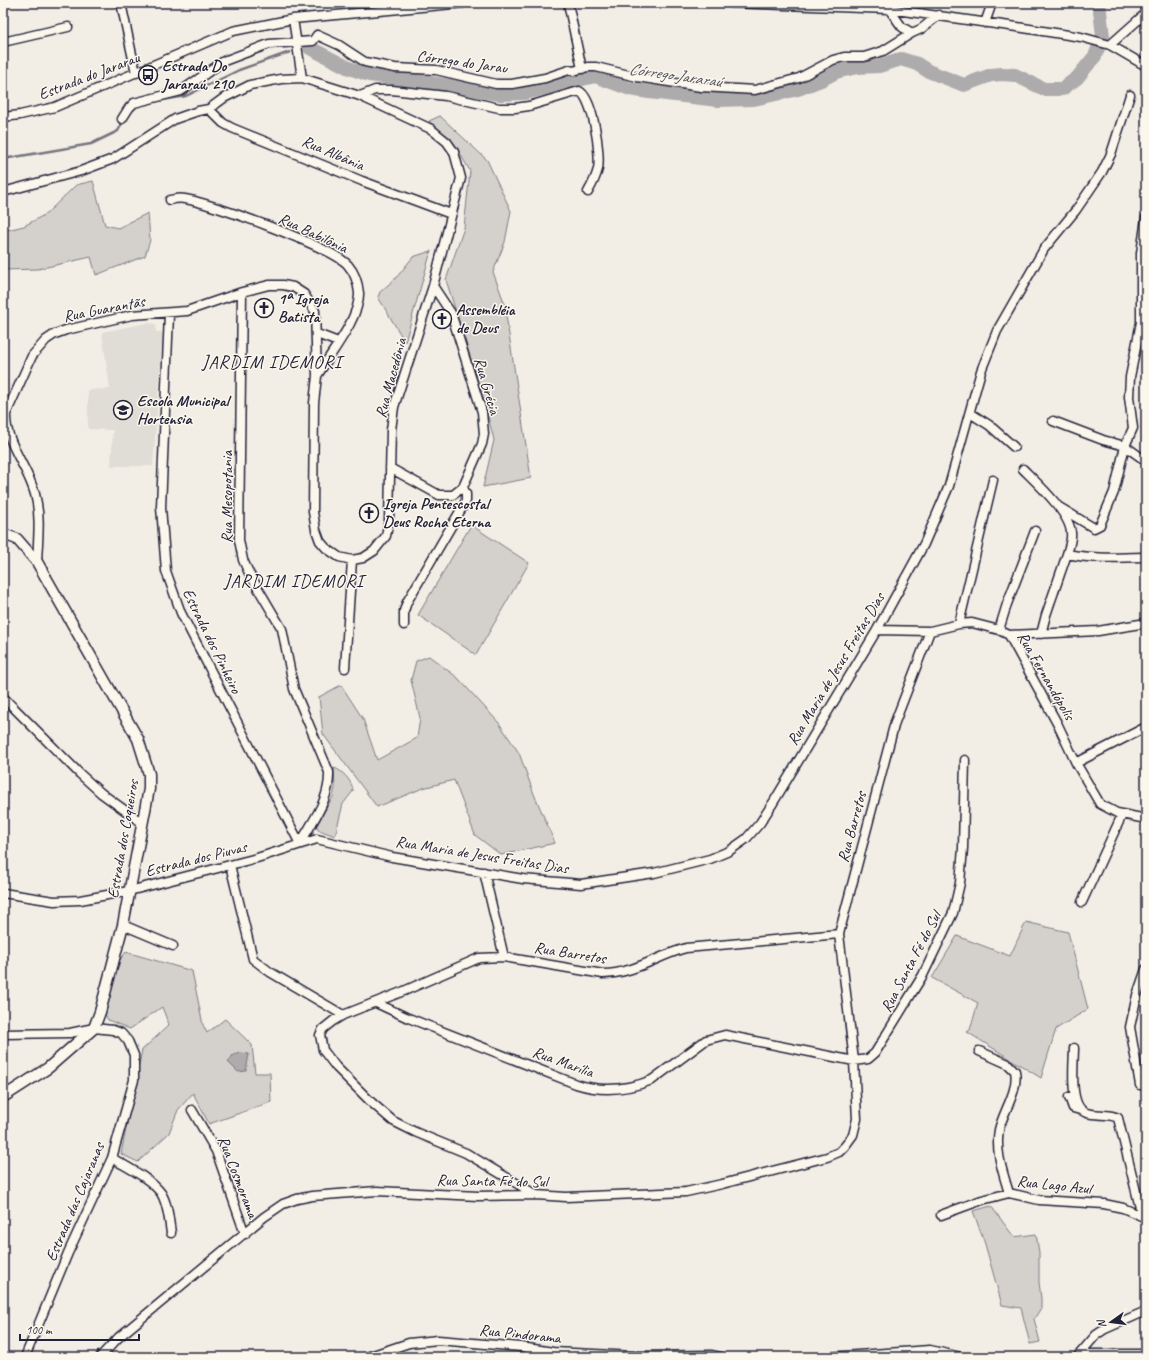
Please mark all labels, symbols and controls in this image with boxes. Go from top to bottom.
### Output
street label: Córrego do Jarau [416,46,509,78]
street label: Estrada do Jararau [36,47,143,104]
place label: Estrada Do Jararaú, 210 [161,56,235,94]
water label: Córrego Jararaú [628,58,726,92]
bus stop icon: Estrada Do Jararaú, 210 [137,64,159,86]
street label: Rua Albânia [299,131,369,176]
street label: Rua Babilônia [275,208,352,258]
place label: 1ª Igreja Batista [278,289,329,327]
street label: Rua Guarantãs [62,291,148,327]
church icon: 1ª Igreja Batista [253,297,275,319]
place label: Assembléia de Deus [456,300,516,338]
church icon: Assembléia de Deus [431,308,453,330]
street label: Rua Macedônia [371,334,412,420]
district label: JARDIM IDEMORI [201,351,345,373]
street label: Rua Grécia [469,355,505,418]
place label: Escola Municipal Hortensia [137,391,232,429]
school or university icon: Escola Municipal Hortensia [112,399,134,421]
street label: Rua Mesopotania [217,449,237,543]
place label: Igreja Pentescostal Deus Rocha Eterna [383,494,492,532]
church icon: Igreja Pentescostal Deus Rocha Eterna [358,502,380,524]
district label: JARDIM IDEMORI [223,570,367,592]
street label: Estrada dos Pinheiro [178,585,247,698]
street label: Rua Maria de Jesus Freitas Dias [783,588,890,749]
street label: Rua Fernandópolis [1013,628,1080,725]
street label: Estrada dos Coqueiros [103,777,144,900]
street label: Rua Barretos [833,788,871,864]
street label: Rua Maria de Jesus Freitas Dias [394,831,571,879]
street label: Estrada dos Piuvas [143,836,250,881]
street label: Rua Santa Fé do Sul [876,906,947,1016]
street label: Rua Barretos [533,937,609,969]
street label: Rua Marília [530,1042,598,1083]
street label: Rua Cosmorama [213,1133,263,1222]
street label: Estrada das Cajaranas [41,1138,110,1264]
street label: Rua Santa Fé do Sul [436,1170,551,1192]
street label: Rua Lago Azul [1016,1171,1095,1199]
north arrow [1091,1302,1131,1342]
scale bar [20,1316,139,1342]
text: N [1093,1317,1109,1329]
street label: Rua Pindorama [478,1320,563,1348]
text: 100 m [26,1322,53,1338]

